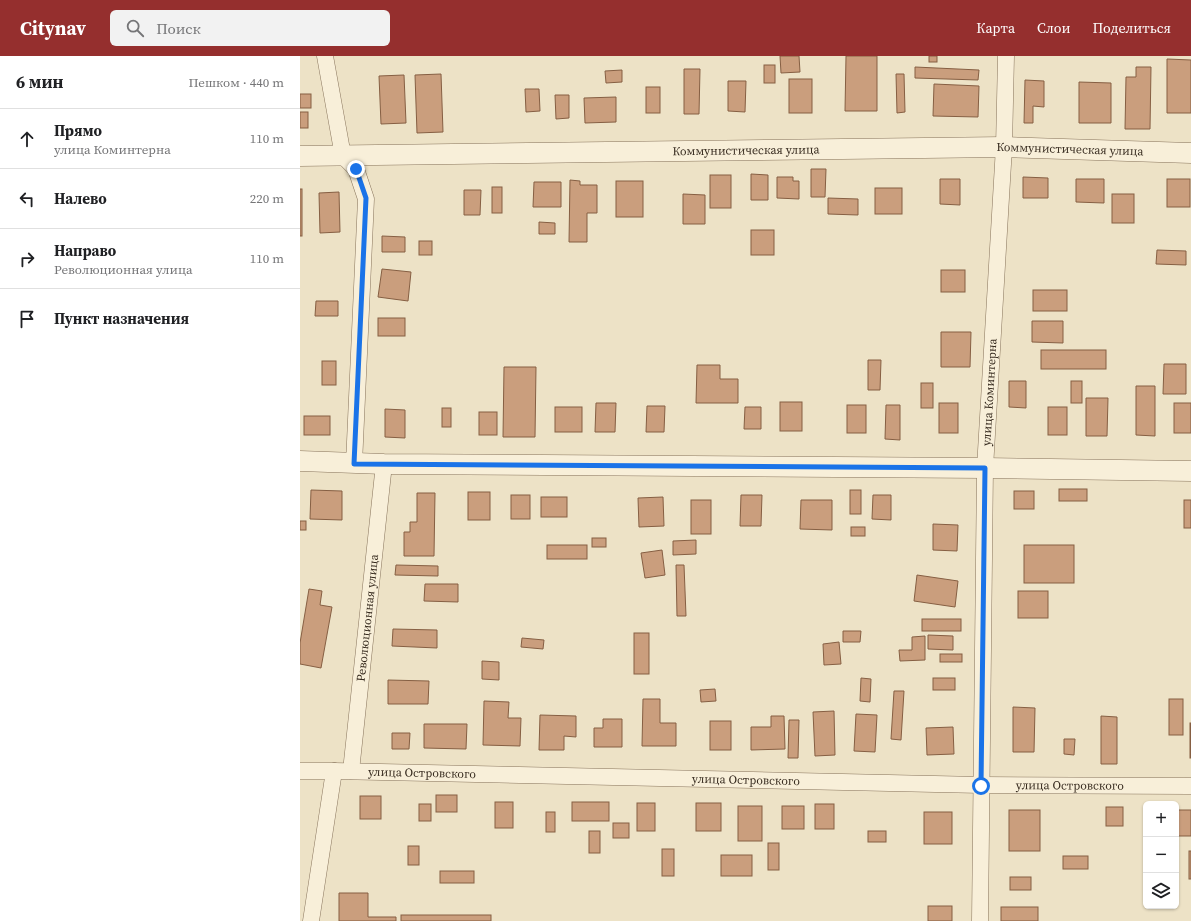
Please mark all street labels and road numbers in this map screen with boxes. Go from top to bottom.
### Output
street label: Коммунистическая улица [996,139,1145,159]
street label: Коммунистическая улица [672,141,820,159]
street label: улица Коминтерна [978,337,1001,446]
street label: Революционная улица [353,552,382,682]
street label: улица Островского [368,764,477,782]
street label: улица Островского [692,771,800,789]
street label: улица Островского [1016,777,1124,794]

